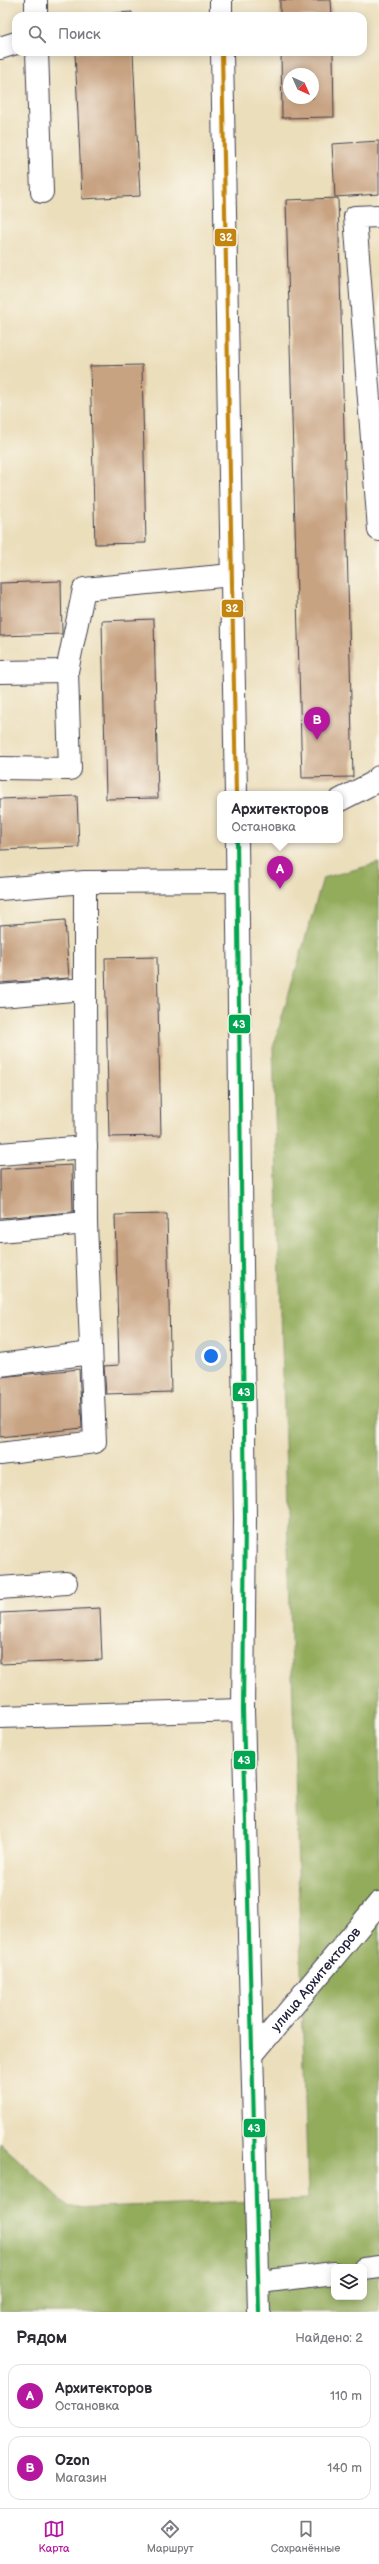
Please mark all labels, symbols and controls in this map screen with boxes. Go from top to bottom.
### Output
search box [12,12,367,56]
icon: search [26,23,48,45]
text: Поиск [58,25,101,44]
north arrow [283,68,319,104]
line badge: 32 [214,228,237,247]
text: 32 [219,231,233,244]
line badge: 32 [221,599,244,618]
text: 32 [225,602,239,615]
pin: B [304,707,330,740]
popup [217,791,343,843]
text: Архитекторов [231,800,329,819]
text: Остановка [231,819,296,835]
pin: A [267,856,293,889]
line badge: 43 [228,1014,251,1034]
text: 43 [233,1018,246,1031]
your location [201,1346,221,1366]
line badge: 43 [232,1382,255,1402]
text: 43 [238,1386,251,1399]
line badge: 43 [233,1750,256,1770]
text: 43 [238,1754,251,1767]
street label: улица Архитекторов [267,1923,364,2035]
line badge: 43 [243,2118,266,2138]
text: 43 [248,2122,261,2135]
map controls [331,2264,367,2300]
button: layers [331,2264,367,2300]
text: Рядом [16,2328,67,2348]
text: Найдено: 2 [295,2330,363,2346]
text: Архитекторов [55,2379,152,2398]
text: A [26,2388,34,2404]
text: 110 m [330,2388,362,2404]
text: Остановка [55,2398,120,2414]
text: Ozon [55,2451,90,2470]
text: B [25,2460,35,2476]
text: 140 m [327,2460,362,2476]
text: Магазин [55,2470,107,2486]
tab: Карта [39,2518,70,2555]
tab: Маршрут [147,2518,194,2555]
tab: Сохранённые [271,2518,340,2555]

